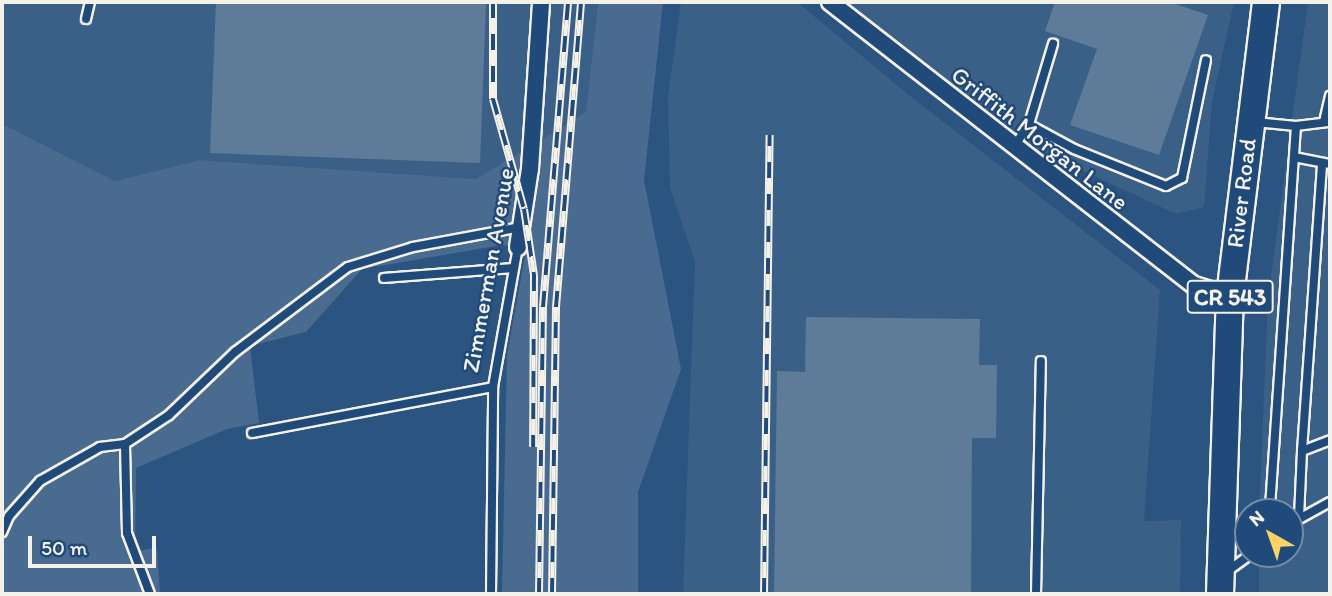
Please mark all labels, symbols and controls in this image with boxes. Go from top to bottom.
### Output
street label: Griffith Morgan Lane [946,60,1134,216]
street label: River Road [1220,137,1262,249]
street label: Zimmerman Avenue [456,166,520,374]
road number: CR 543 [1186,278,1274,316]
north arrow [1234,498,1304,568]
text: N [1244,505,1269,531]
scale bar [32,522,159,566]
text: 50 m [41,535,87,560]

